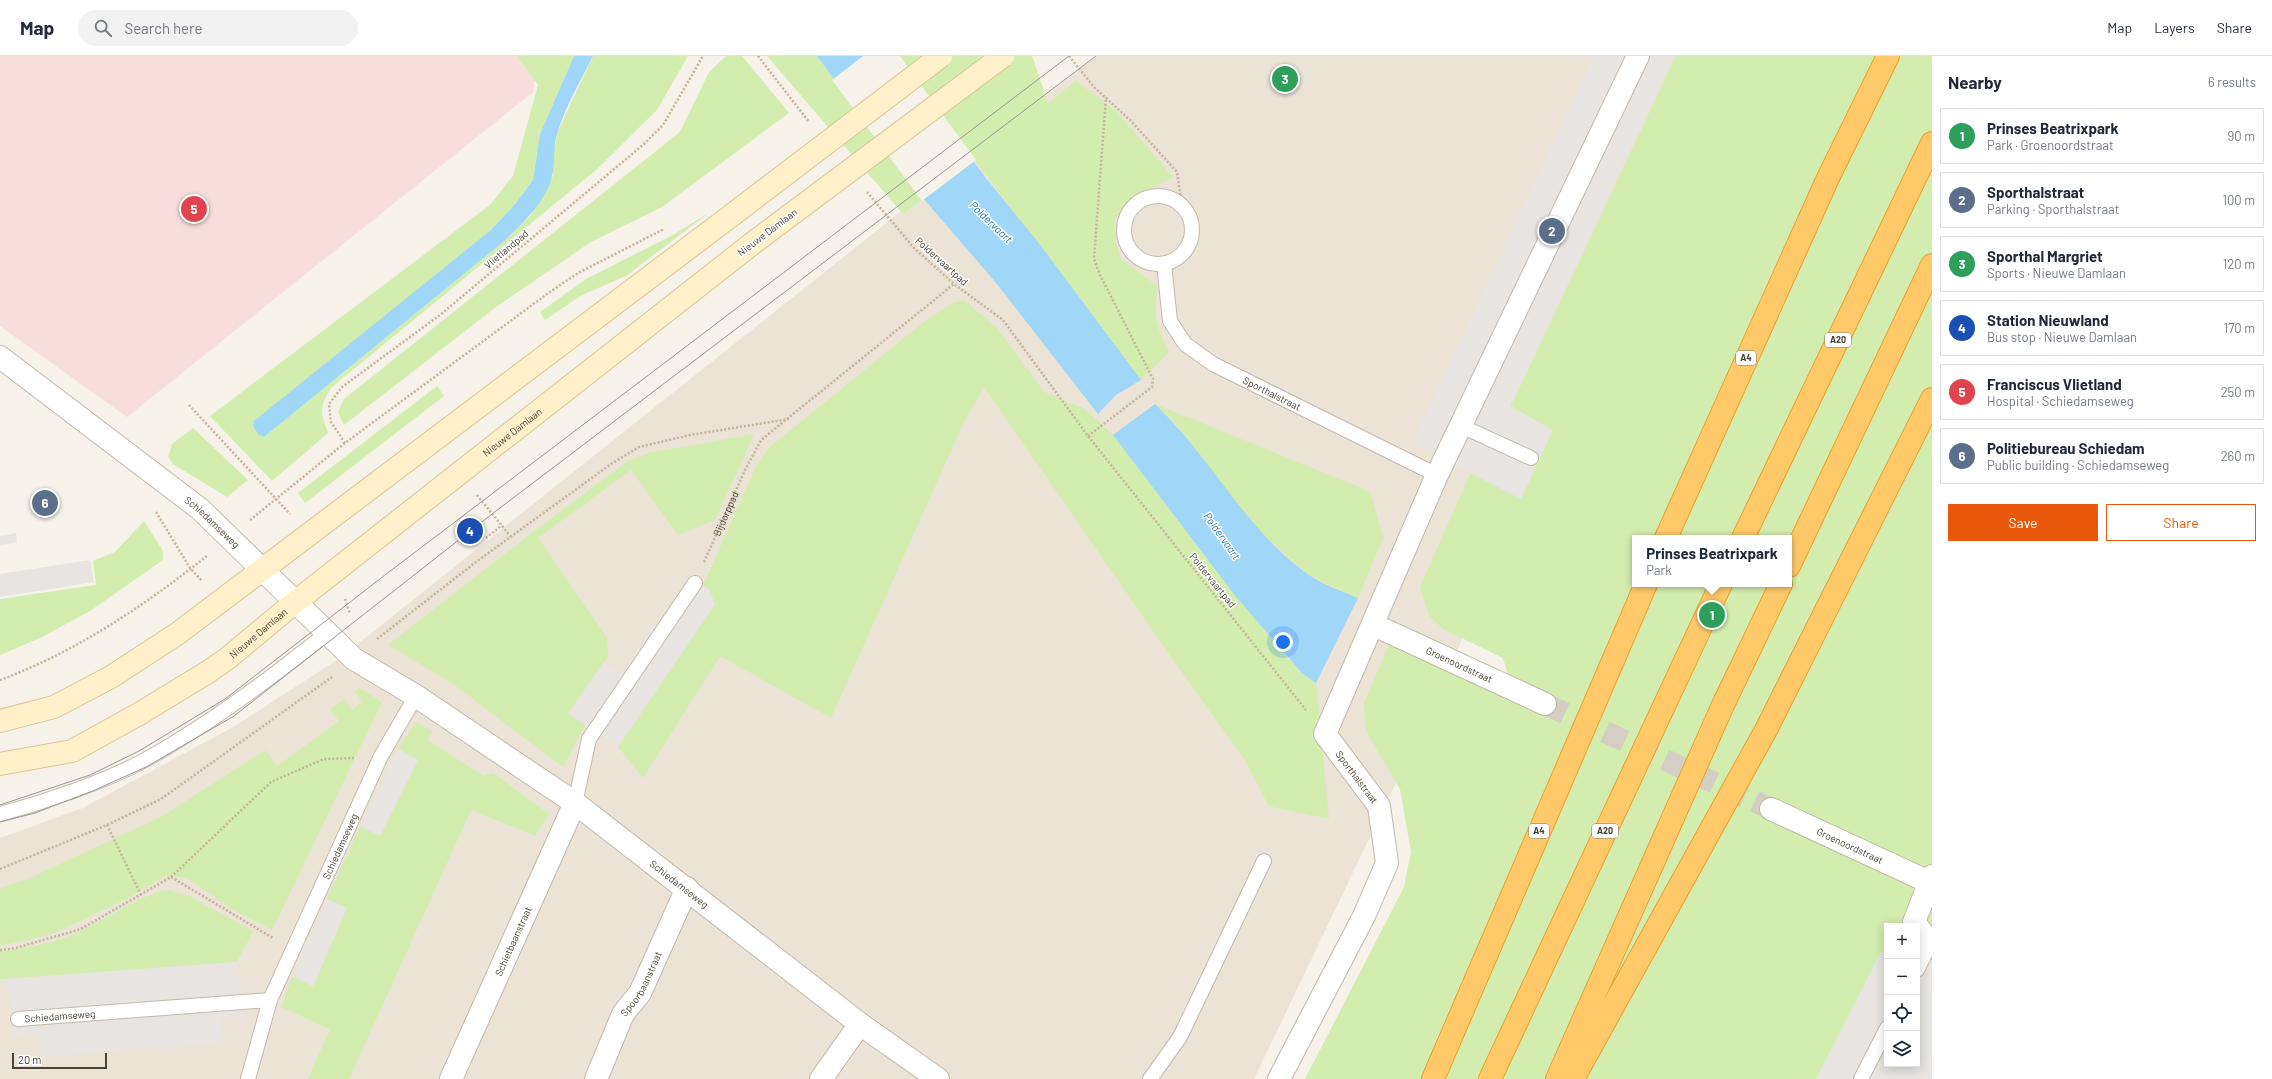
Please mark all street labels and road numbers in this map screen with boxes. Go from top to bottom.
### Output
street label: Nieuwe Damlaan [735,206,799,258]
street label: Vlietlandpad [481,227,531,271]
street label: Poldervaartpad [913,234,971,288]
road number: A20 [1825,333,1851,347]
road number: A4 [1736,351,1756,365]
street label: Sporthalstraat [1241,374,1303,413]
street label: Nieuwe Damlaan [480,405,544,459]
street label: Bijdorppad [710,489,741,538]
street label: Schiedamseweg [182,494,242,550]
street label: Poldervaartpad [1187,550,1239,610]
street label: Nieuwe Damlaan [227,605,290,661]
street label: Groenoordstraat [1424,644,1495,685]
street label: Sporthalstraat [1333,748,1381,806]
street label: Schiedamseweg [320,811,360,881]
road number: A4 [1529,824,1549,838]
road number: A20 [1592,824,1618,838]
street label: Groenoordstraat [1815,825,1885,866]
street label: Schiedamseweg [648,857,711,910]
street label: Schietbaanstraat [492,904,534,978]
street label: Spoorbaanstraat [618,949,664,1018]
street label: Schiedamseweg [24,1007,96,1024]

